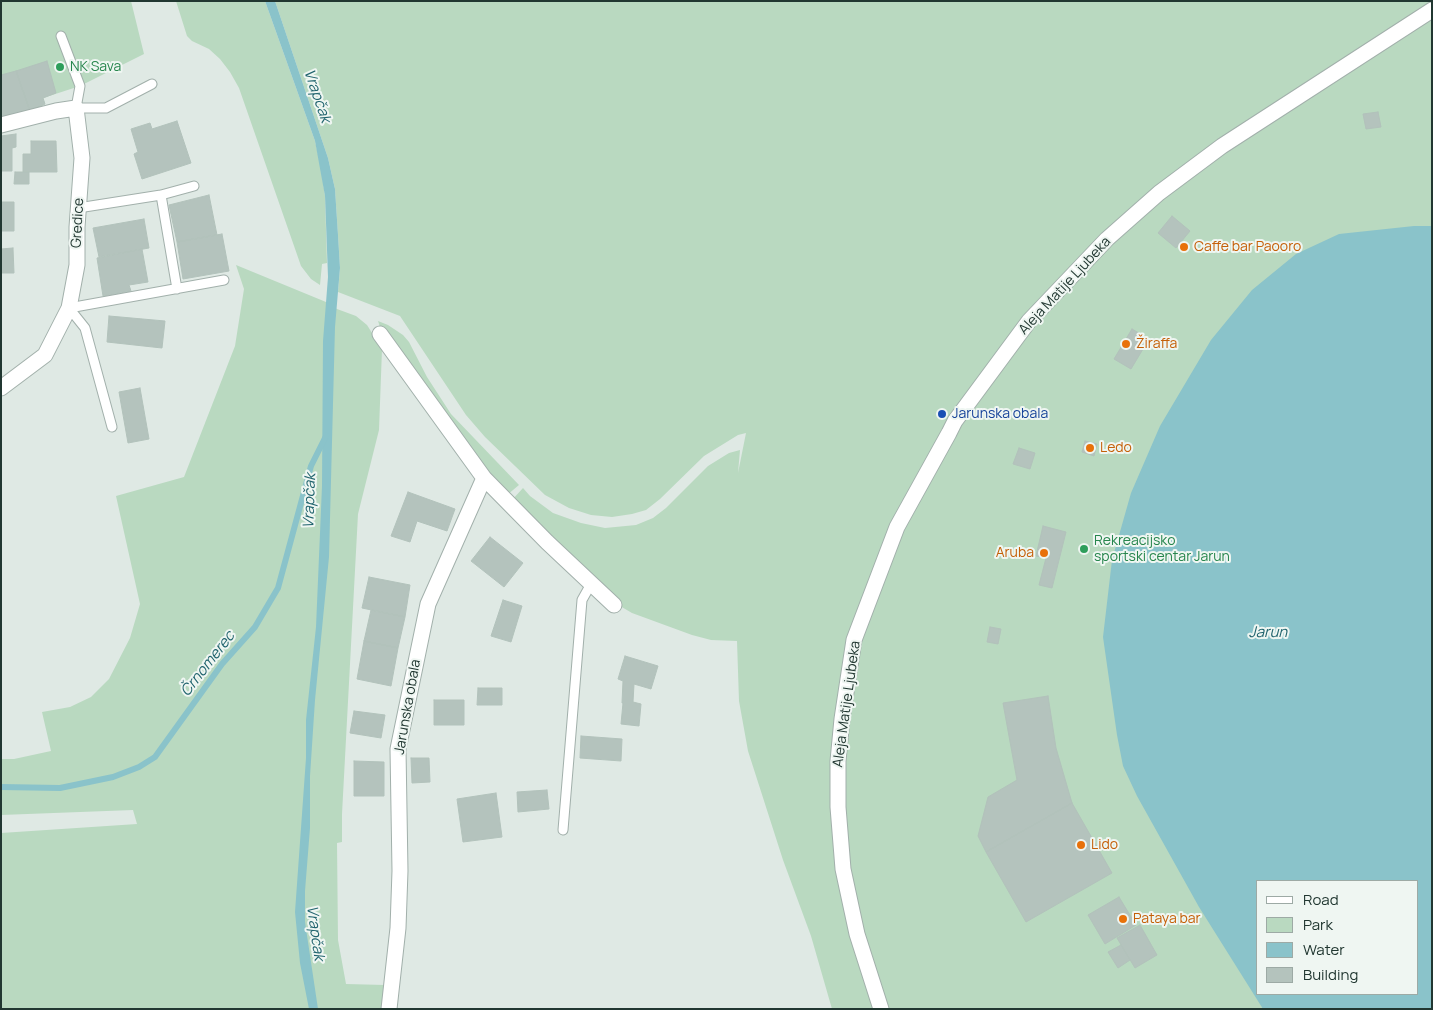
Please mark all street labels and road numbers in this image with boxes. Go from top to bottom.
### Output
street label: Gredice [68,197,88,249]
street label: Aleja Matije Ljubeka [1015,234,1115,338]
street label: Aleja Matije Ljubeka [830,640,864,768]
street label: Jarunska obala [391,658,425,756]

